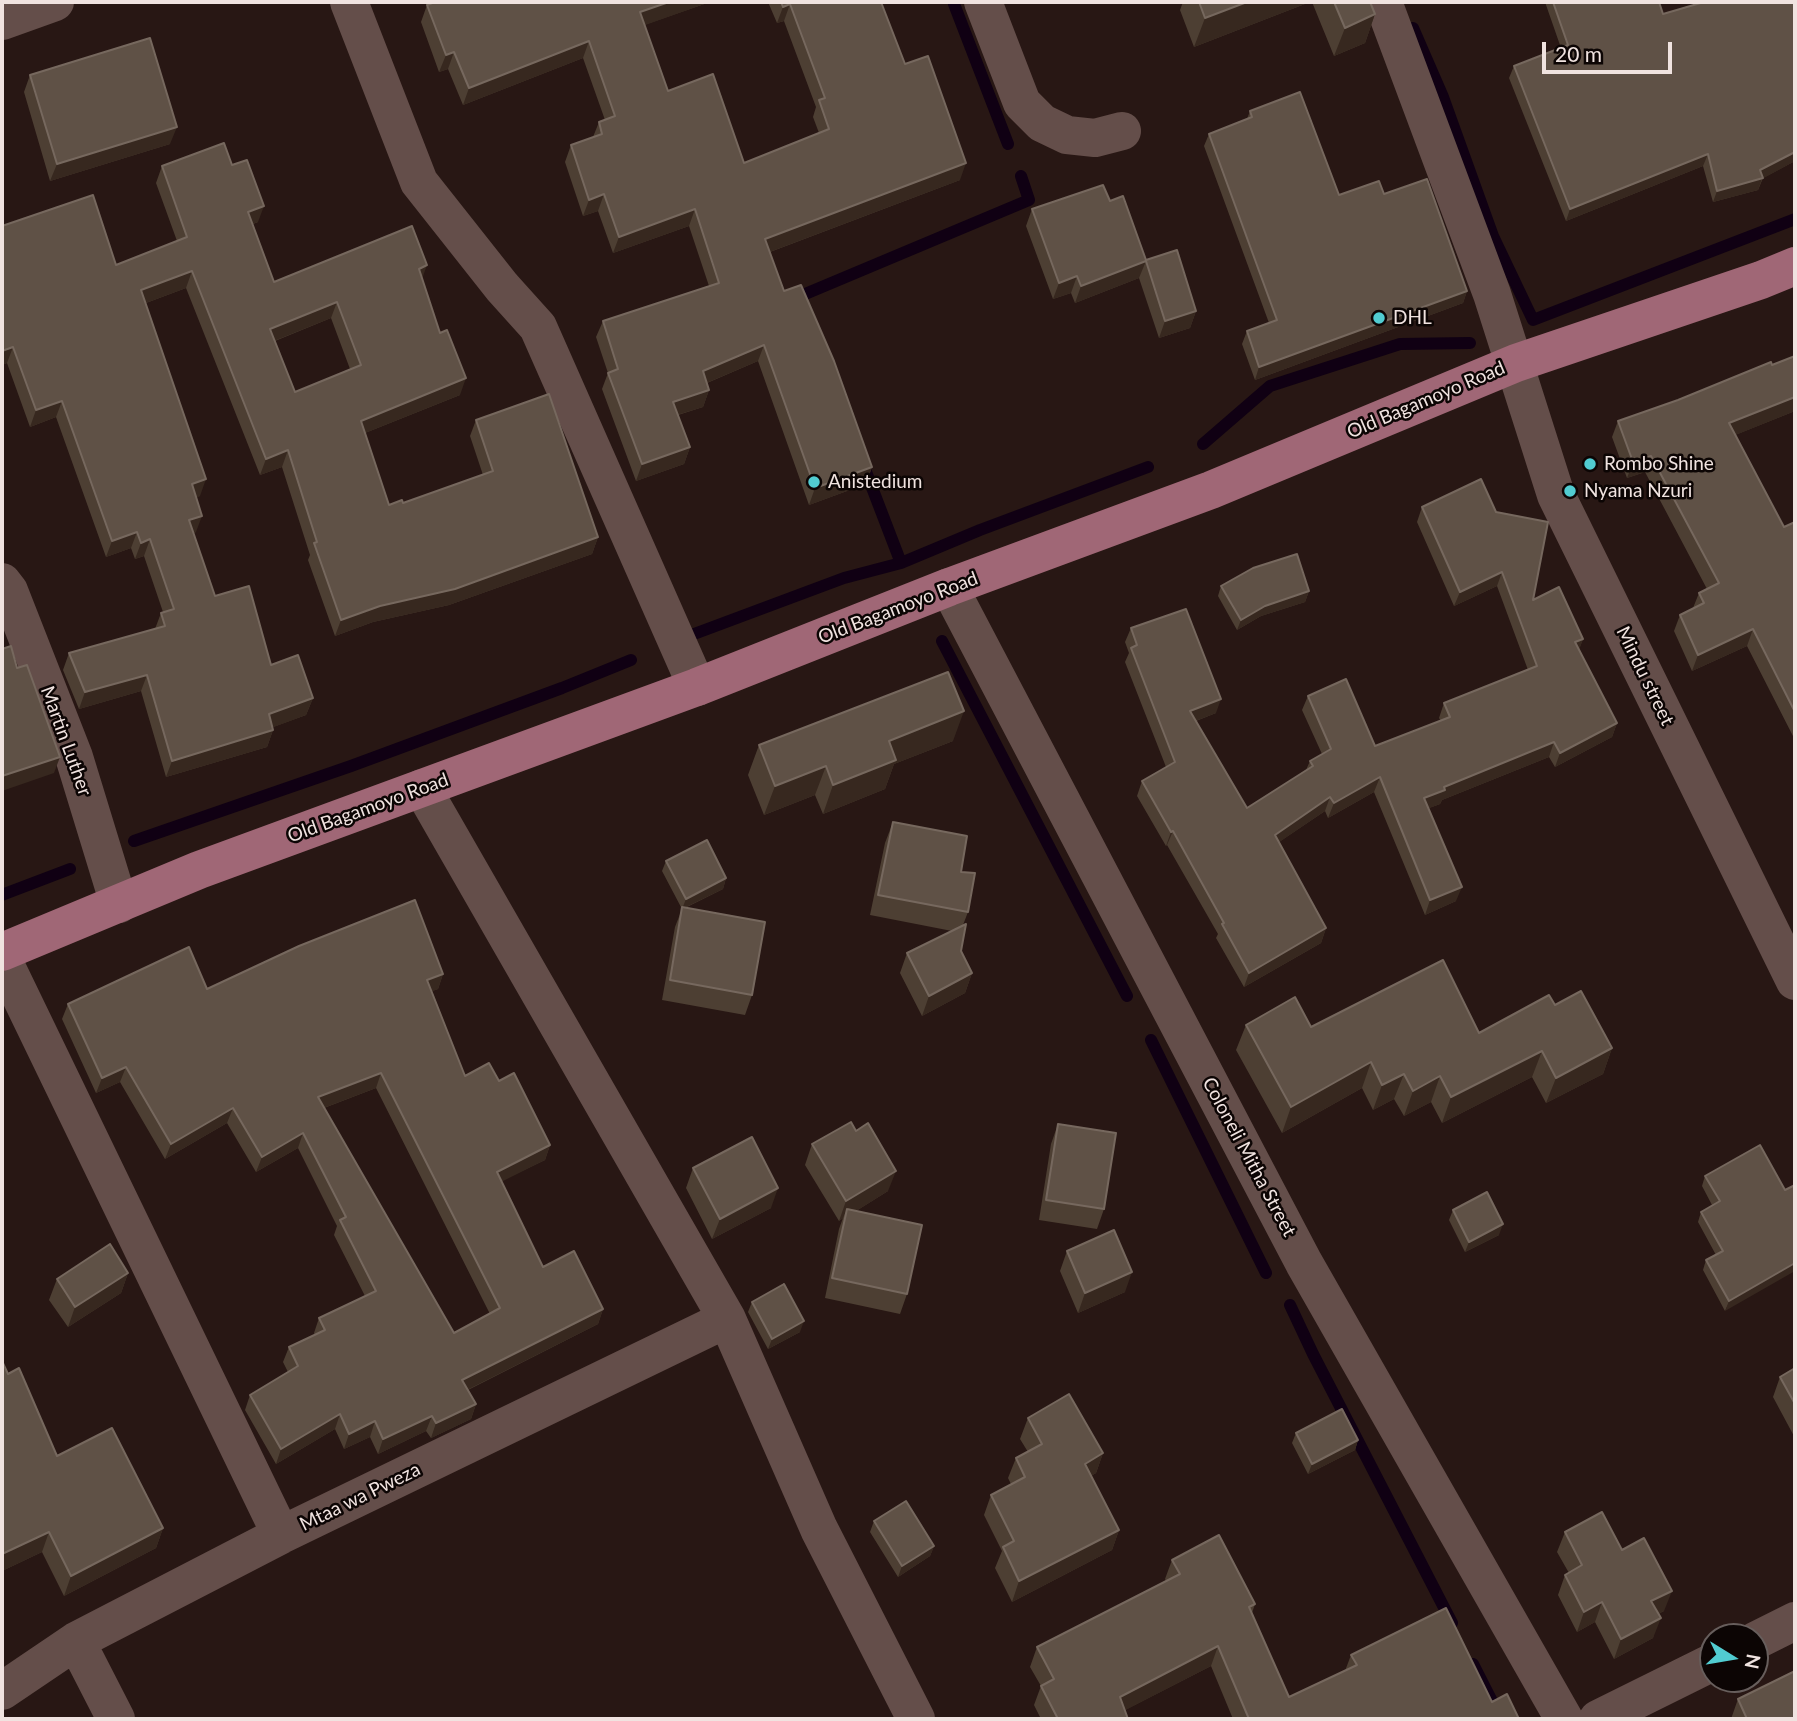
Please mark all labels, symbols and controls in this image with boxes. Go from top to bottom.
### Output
scale bar [1545,28,1674,72]
text: 20 m [1555,41,1602,66]
place label: DHL [1393,307,1432,329]
marker: DHL [1371,310,1387,326]
street label: Old Bagamoyo Road [1344,356,1508,444]
place label: Rombo Shine [1604,453,1714,475]
marker: Rombo Shine [1582,456,1598,472]
place label: Anistedium [828,471,922,493]
marker: Anistedium [806,474,822,490]
place label: Nyama Nzuri [1584,480,1692,502]
marker: Nyama Nzuri [1562,483,1578,499]
street label: Old Bagamoyo Road [815,567,981,649]
street label: Mindu street [1611,623,1679,729]
street label: Martin Luther [36,683,96,799]
street label: Old Bagamoyo Road [285,768,451,848]
street label: Coloneli Mitha Street [1197,1074,1301,1240]
street label: Mtaa wa Pweza [296,1458,424,1536]
north arrow [1699,1623,1769,1693]
text: N [1740,1652,1766,1671]

